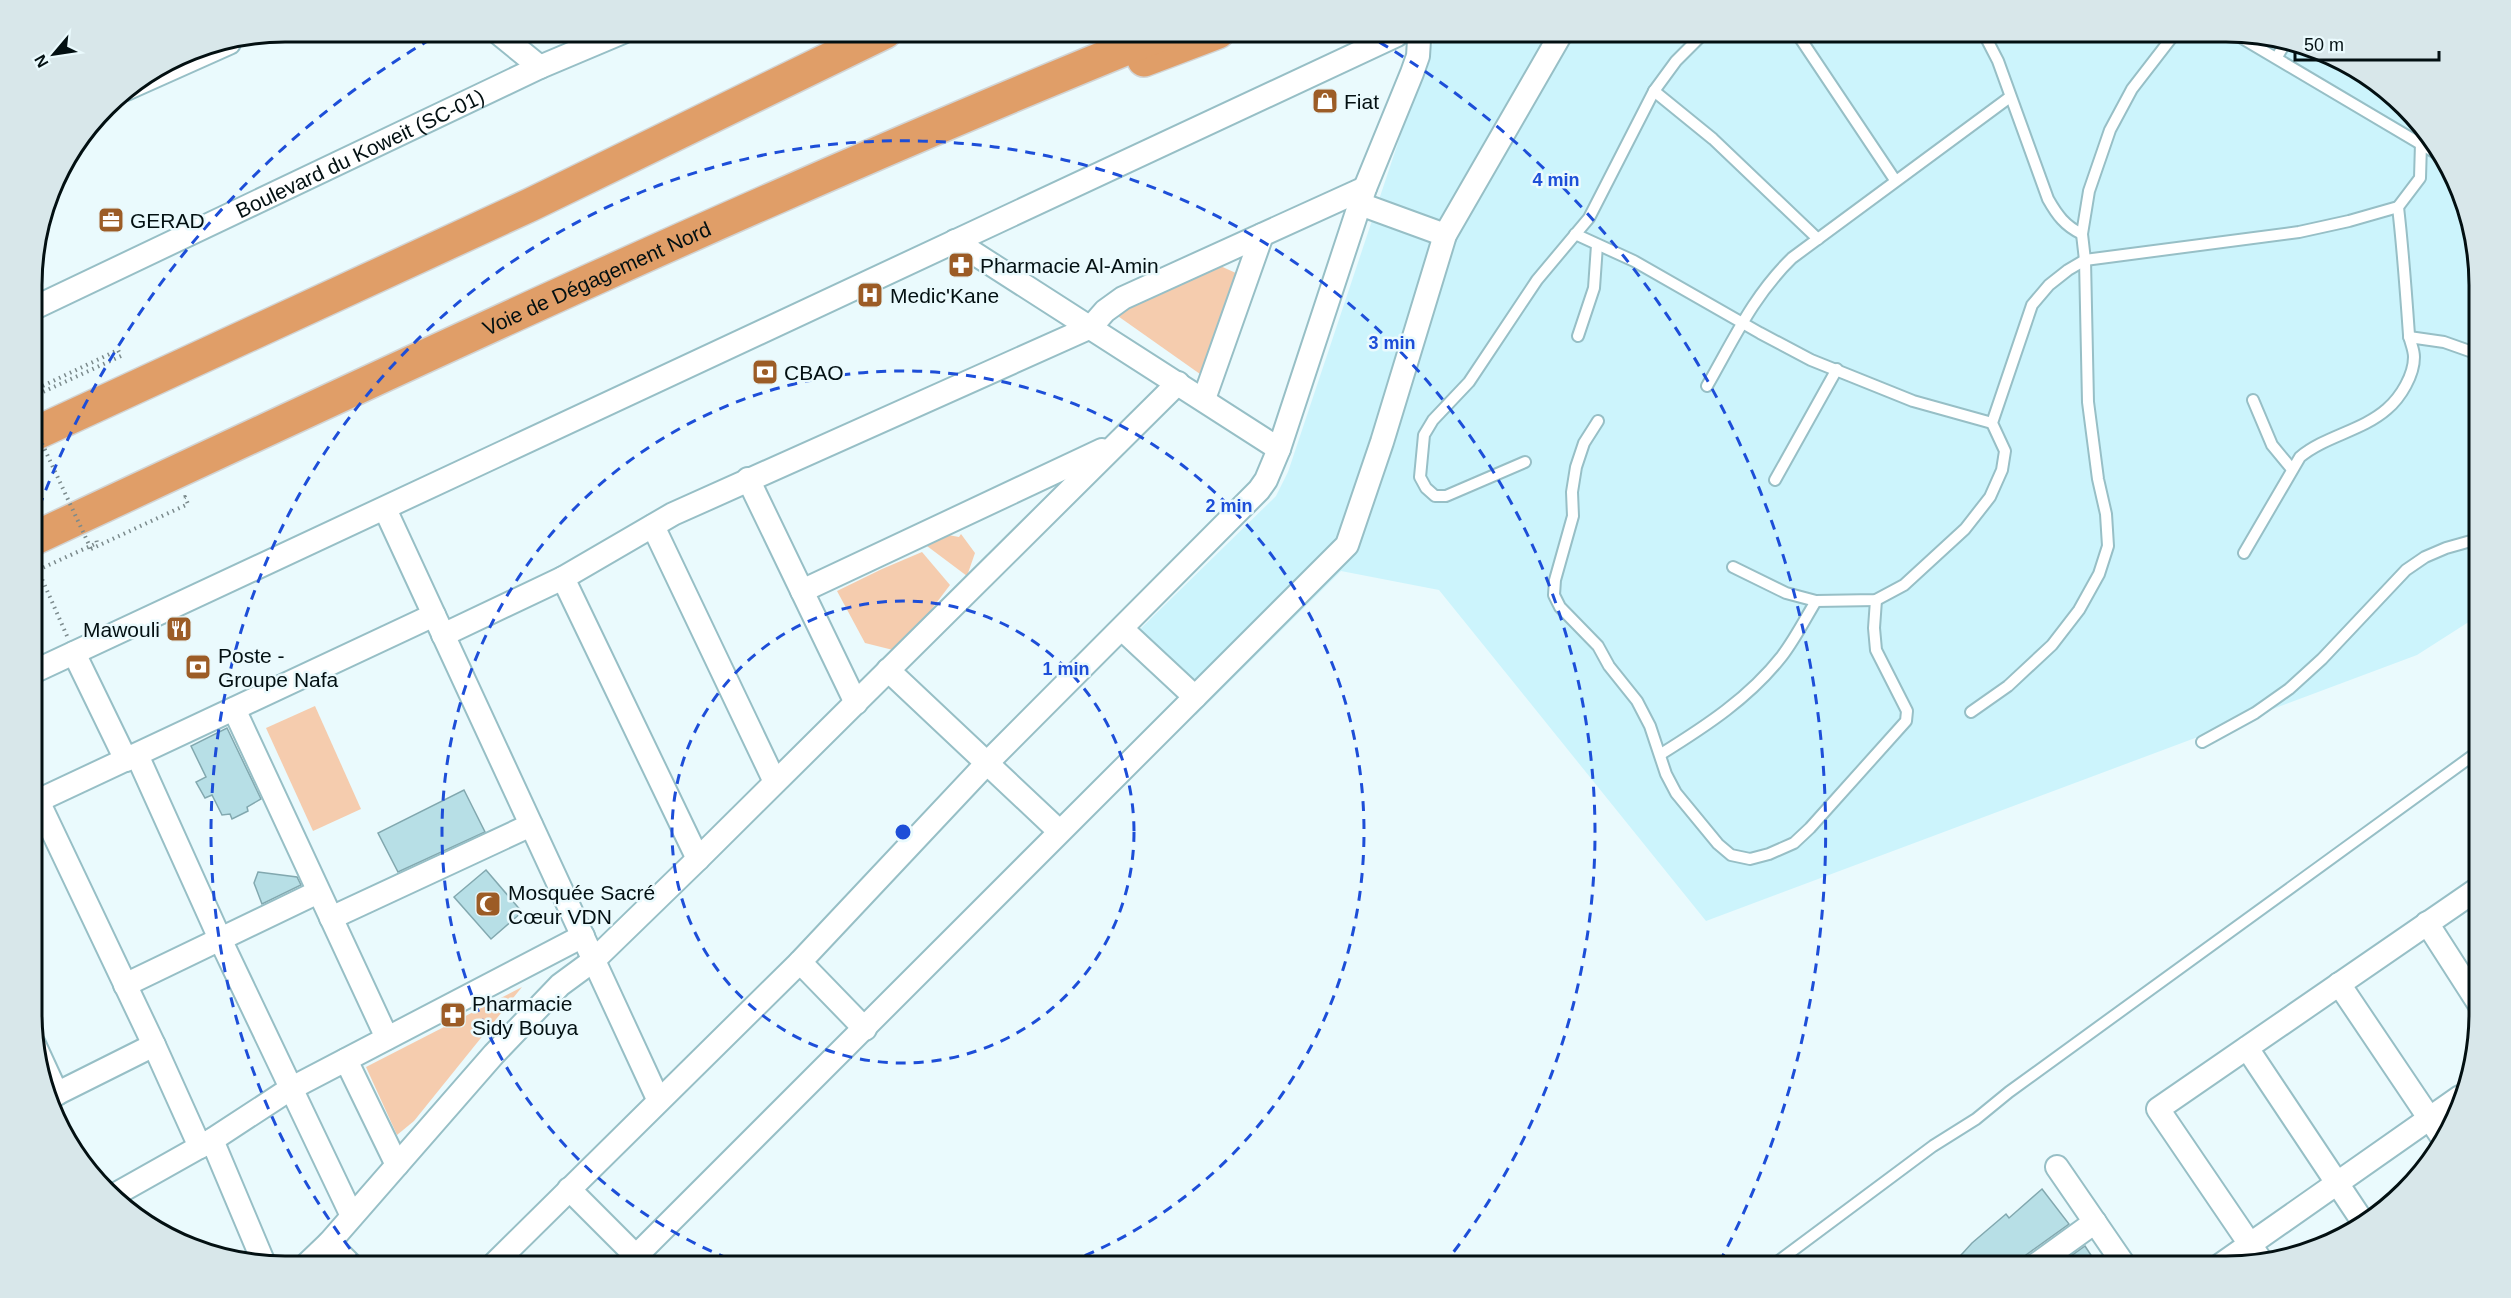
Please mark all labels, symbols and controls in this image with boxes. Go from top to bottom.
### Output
north arrow [24,24,84,84]
scale bar [2295,24,2439,62]
text: 50 m [2304,35,2344,55]
text: N [31,52,52,70]
street label: Boulevard du Koweit (SC-01) [232,84,488,222]
shop icon: Fiat [1310,86,1340,116]
place label: Fiat [1344,90,1379,113]
text: 4 min [1532,170,1580,190]
office icon: GERAD [96,205,126,235]
place label: GERAD [130,209,205,232]
street label: Voie de Dégagement Nord [479,217,714,340]
pharmacy icon: Pharmacie Al-Amin [946,250,976,280]
place label: Pharmacie Al-Amin [980,254,1159,277]
hospital icon: Medic'Kane [855,280,885,310]
place label: Medic'Kane [890,284,999,307]
text: 3 min [1368,333,1416,353]
bank icon: CBAO [750,357,780,387]
place label: CBAO [784,361,844,384]
text: 2 min [1205,496,1253,516]
restaurant icon: Mawouli [164,614,194,644]
place label: Mawouli [83,618,160,641]
place label: Poste - Groupe Nafa [218,644,339,691]
bank icon: Poste - Groupe Nafa [183,652,213,682]
text: 1 min [1042,659,1090,679]
centre of rings [893,822,913,842]
place label: Mosquée Sacré Cœur VDN [508,881,655,928]
mosque icon: Mosquée Sacré Cœur VDN [473,889,503,919]
place label: Pharmacie Sidy Bouya [472,992,579,1039]
pharmacy icon: Pharmacie Sidy Bouya [438,1000,468,1030]

